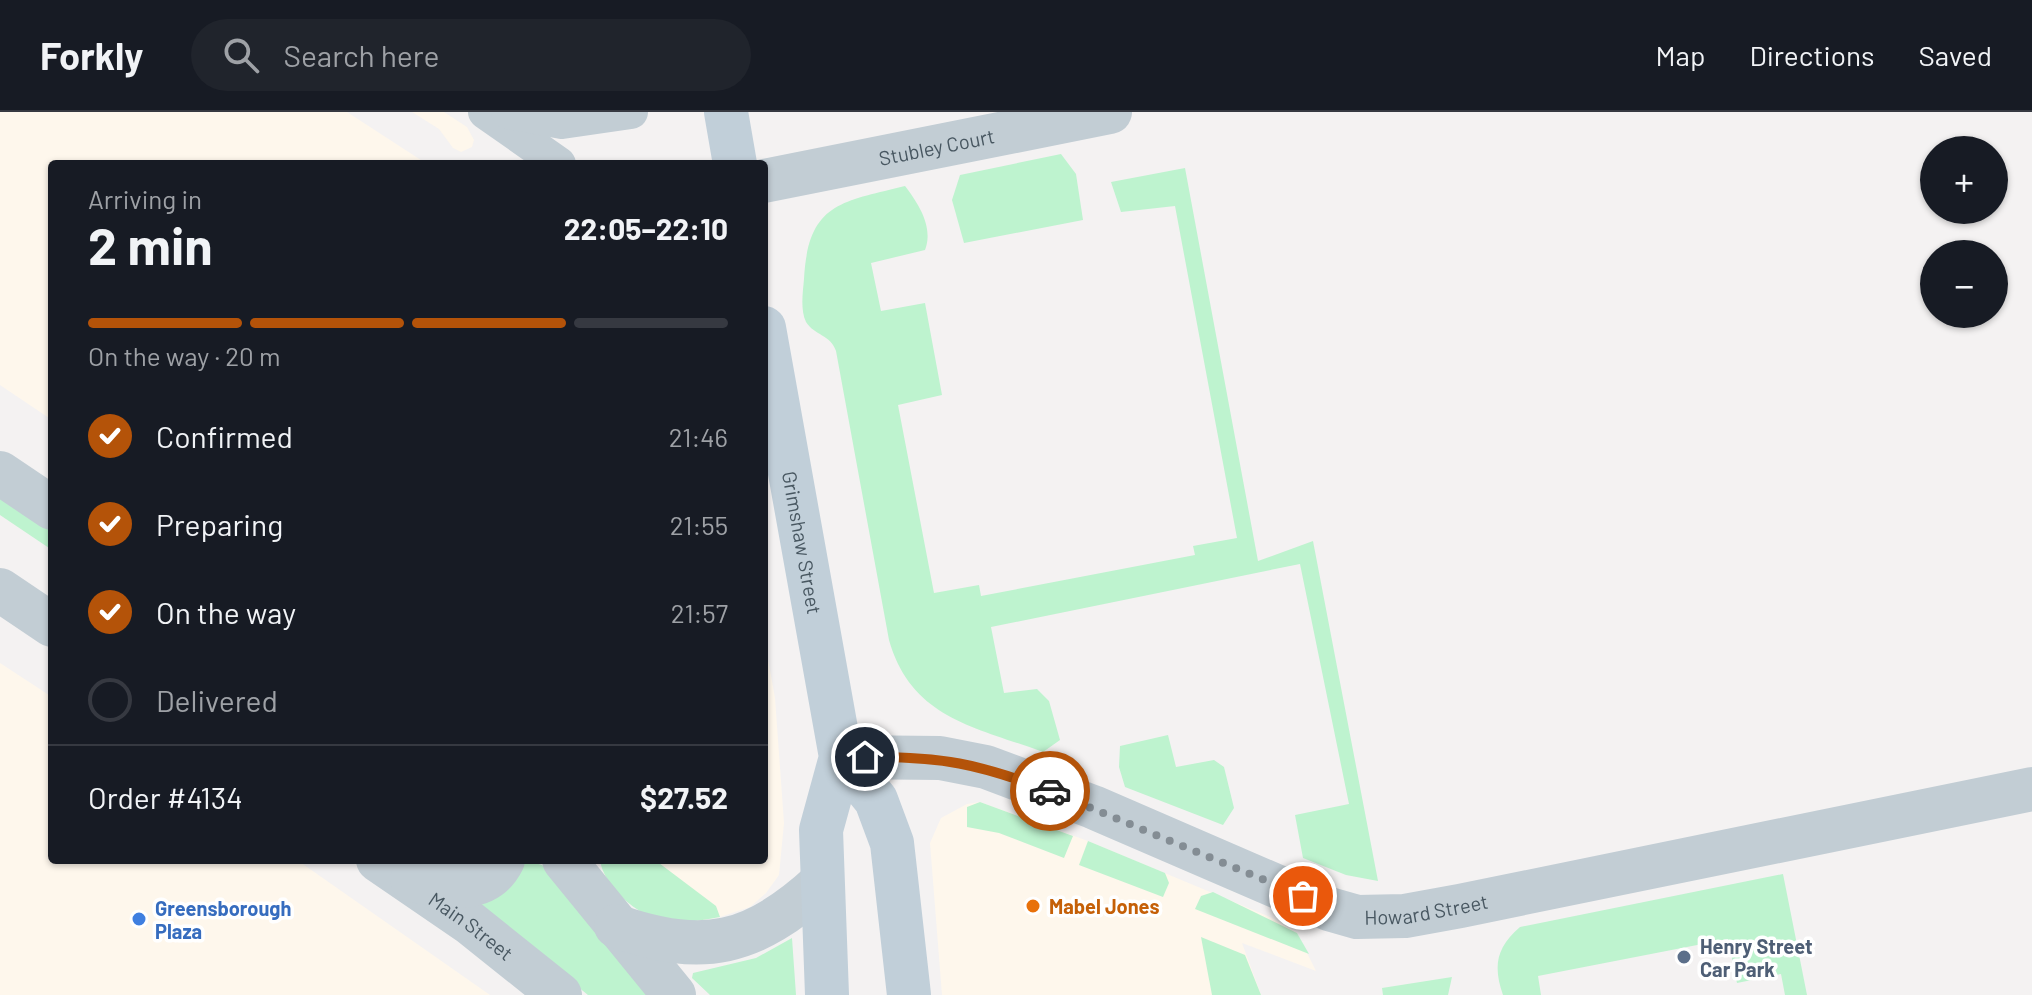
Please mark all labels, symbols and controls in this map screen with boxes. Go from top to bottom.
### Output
search box [191,19,751,91]
text: Forkly [40,32,143,78]
icon: search [219,33,263,77]
text: Search here [283,37,439,73]
text: Map [1656,38,1705,72]
text: Directions [1749,38,1875,72]
text: Saved [1919,38,1992,72]
street label: Stubley Court [877,123,997,170]
map controls [1920,136,2008,328]
button: + [1920,136,2008,224]
text: Arriving in [88,183,202,214]
text: 22:05–22:10 [564,210,728,246]
text: 2 min [88,213,213,275]
button: − [1920,240,2008,328]
text: On the way · 20 m [88,340,281,371]
icon: check [88,414,132,458]
text: Confirmed [156,418,293,454]
text: 21:46 [669,421,728,452]
street label: Grimshaw Street [778,469,827,616]
icon: check [88,502,132,546]
text: Preparing [156,506,283,542]
text: 21:55 [670,509,728,540]
icon: check [88,590,132,634]
text: On the way [156,594,296,630]
text: 21:57 [671,597,728,628]
text: Delivered [156,682,278,718]
pin [831,723,899,791]
icon: home [843,735,887,779]
courier [1010,751,1090,831]
icon: car [1028,769,1072,813]
text: Order #4134 [88,779,243,815]
text: $27.52 [640,779,728,815]
pin [1269,862,1337,930]
icon: bag [1281,874,1325,918]
street label: Main Street [424,887,518,965]
street label: Howard Street [1364,889,1490,929]
place label: Mabel Jones [1049,894,1159,918]
place label: Greensborough Plaza [155,896,291,943]
marker: Mabel Jones [1024,897,1042,915]
marker: Greensborough Plaza [130,910,148,928]
place label: Henry Street Car Park [1700,934,1812,981]
marker: Henry Street Car Park [1675,948,1693,966]

